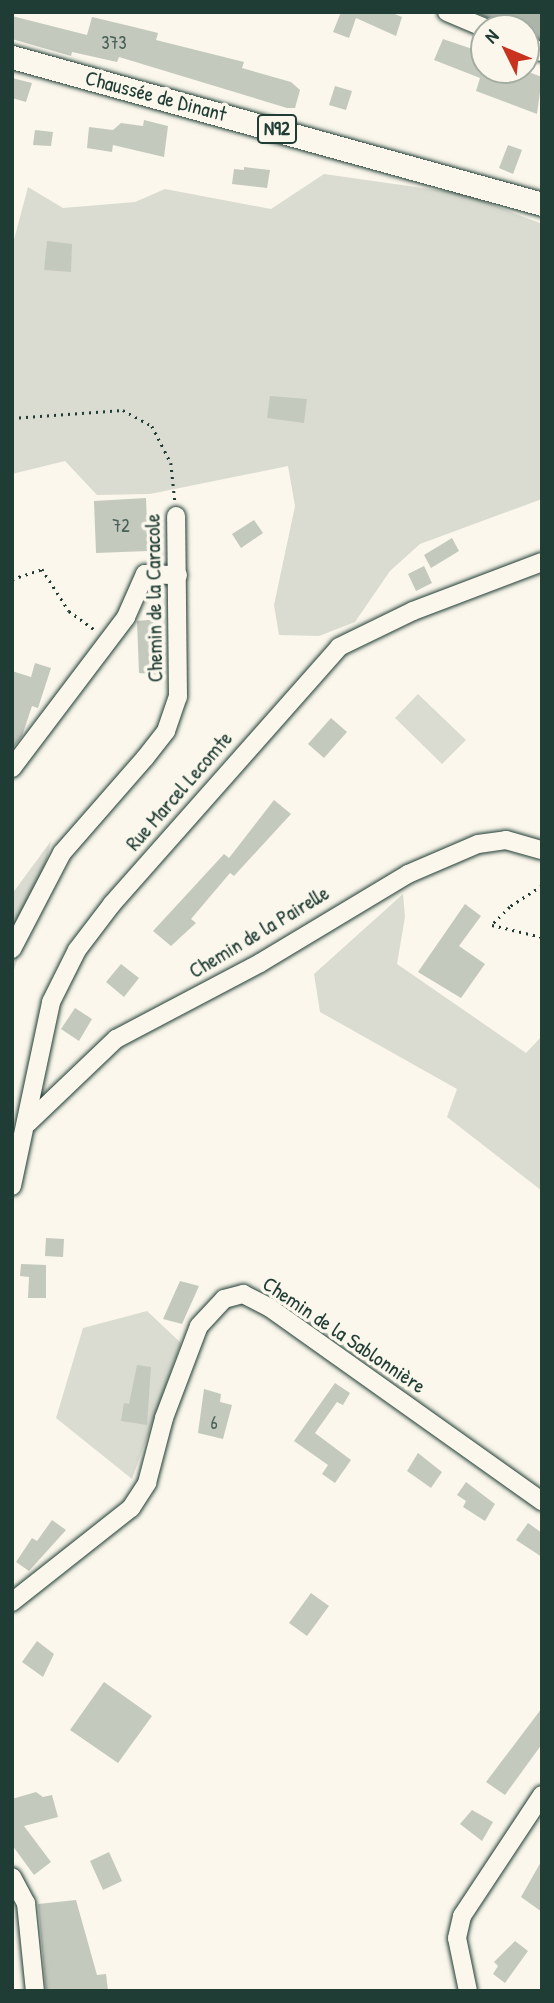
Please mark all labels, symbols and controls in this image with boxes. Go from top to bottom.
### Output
north arrow [470,14,540,84]
text: N [478,23,504,49]
house number: 373 [101,32,127,54]
street label: Chaussée de Dinant [83,65,229,127]
road number: N92 [256,113,298,144]
street label: Chemin de la Caracole [140,513,168,683]
house number: 72 [112,515,130,537]
street label: Rue Marcel Lecomte [120,726,238,856]
street label: Chemin de la Pairelle [184,880,334,984]
street label: Chemin de la Sablonnière [258,1271,430,1399]
house number: 6 [210,1412,218,1434]

